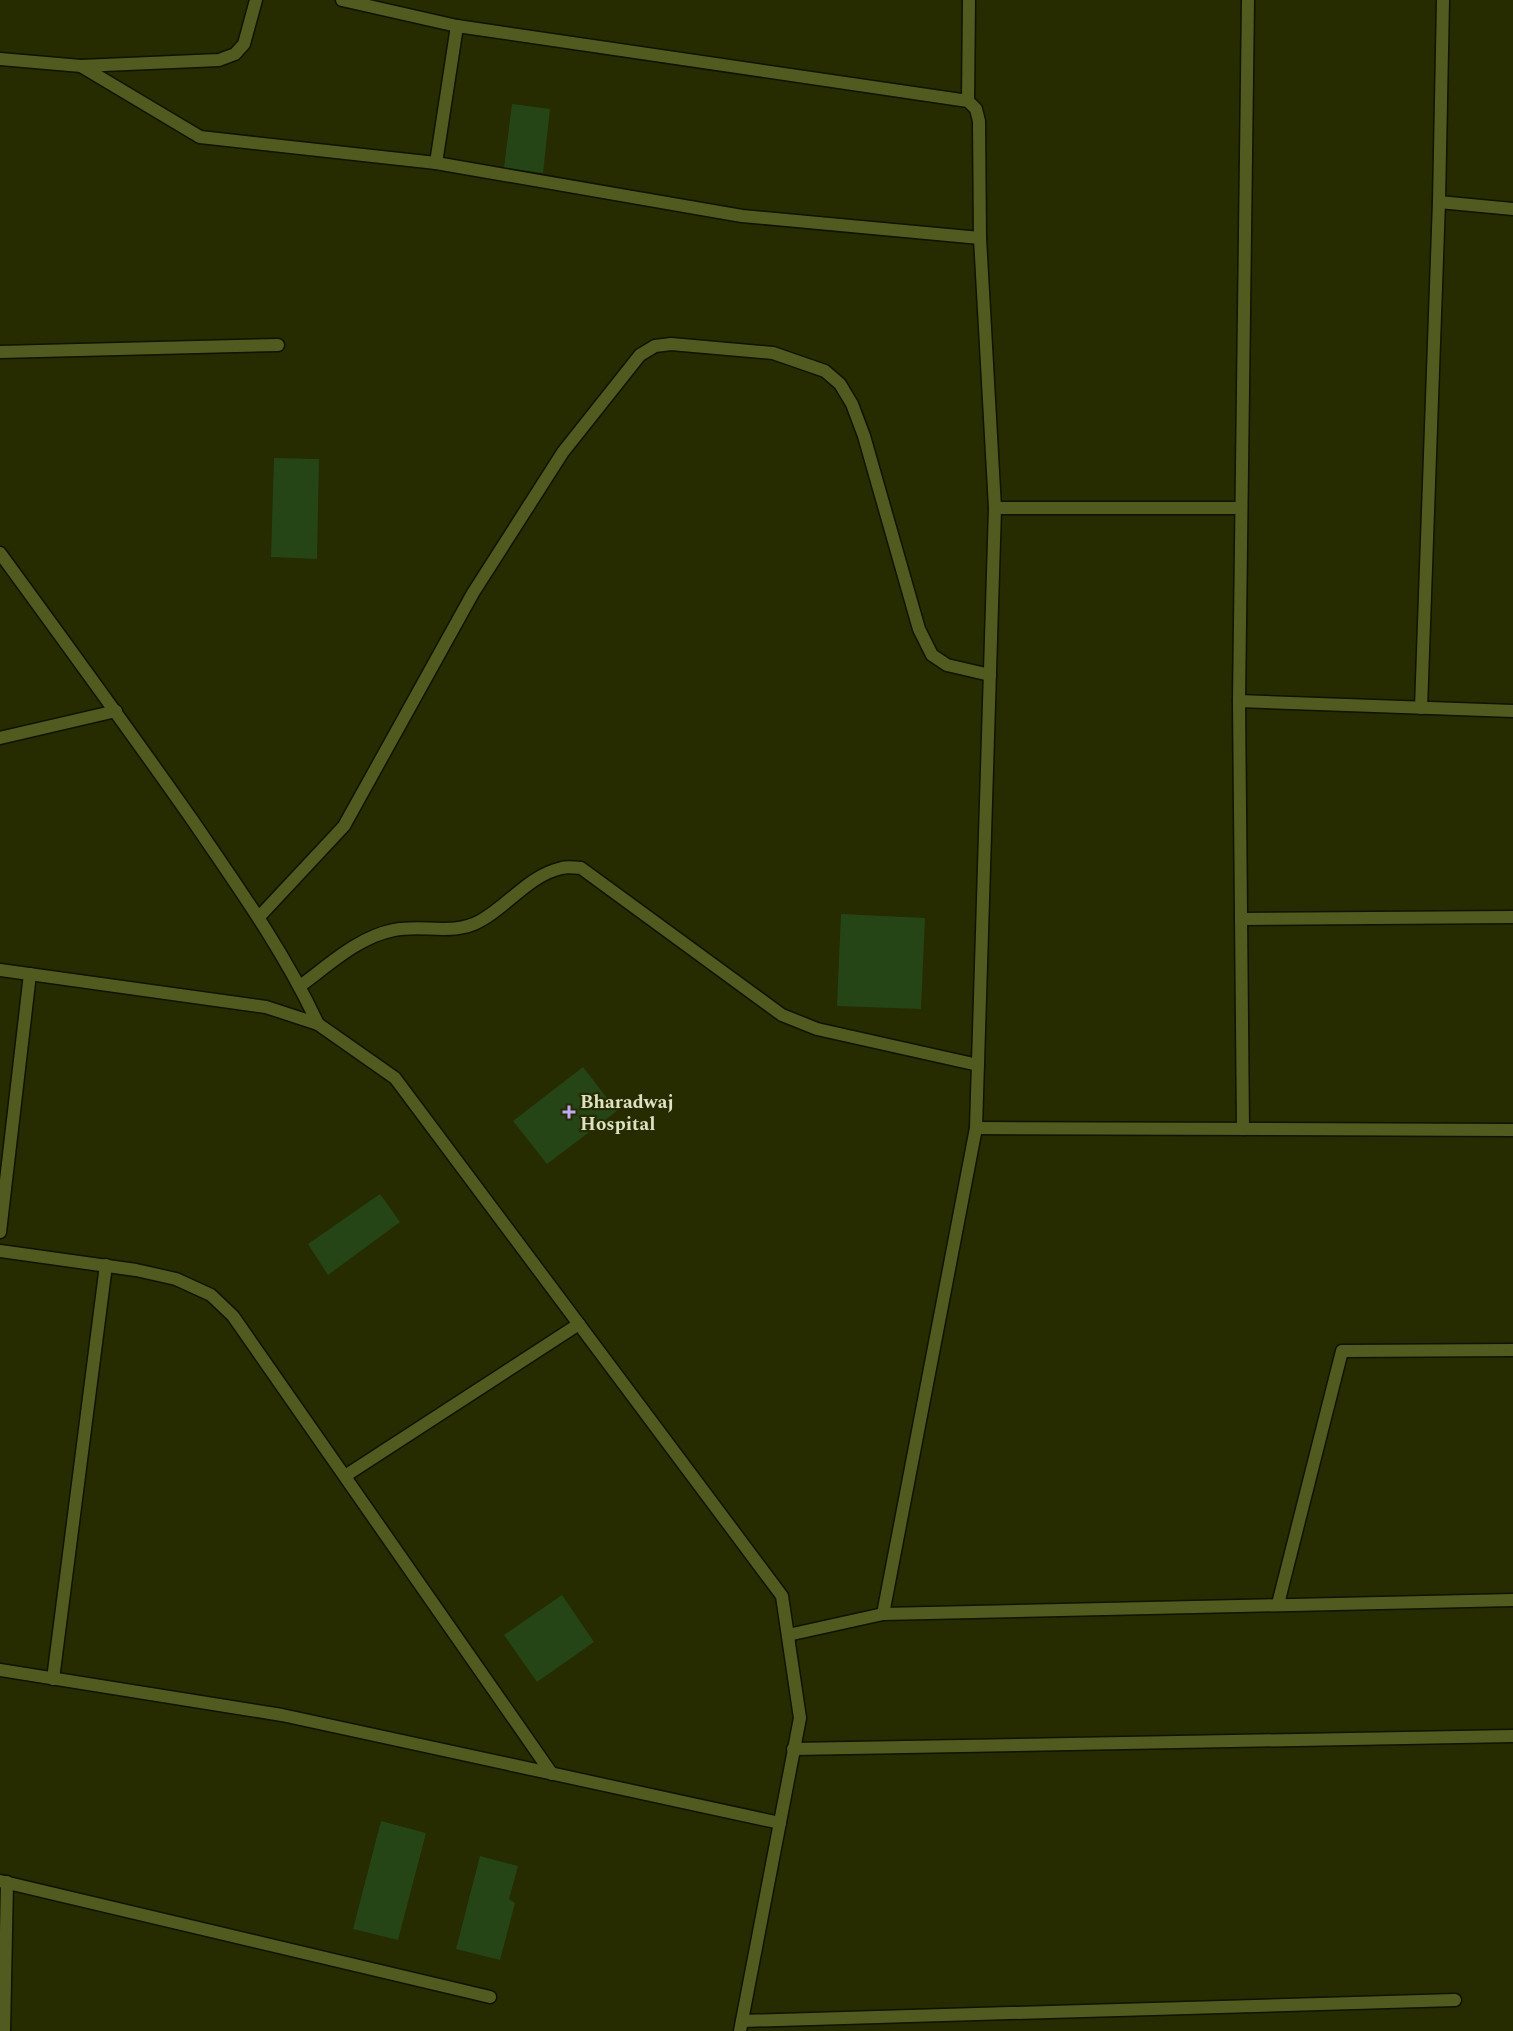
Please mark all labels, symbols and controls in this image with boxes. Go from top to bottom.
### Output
place label: Bharadwaj Hospital [580,1088,674,1139]
marker: Bharadwaj Hospital [562,1105,576,1119]

